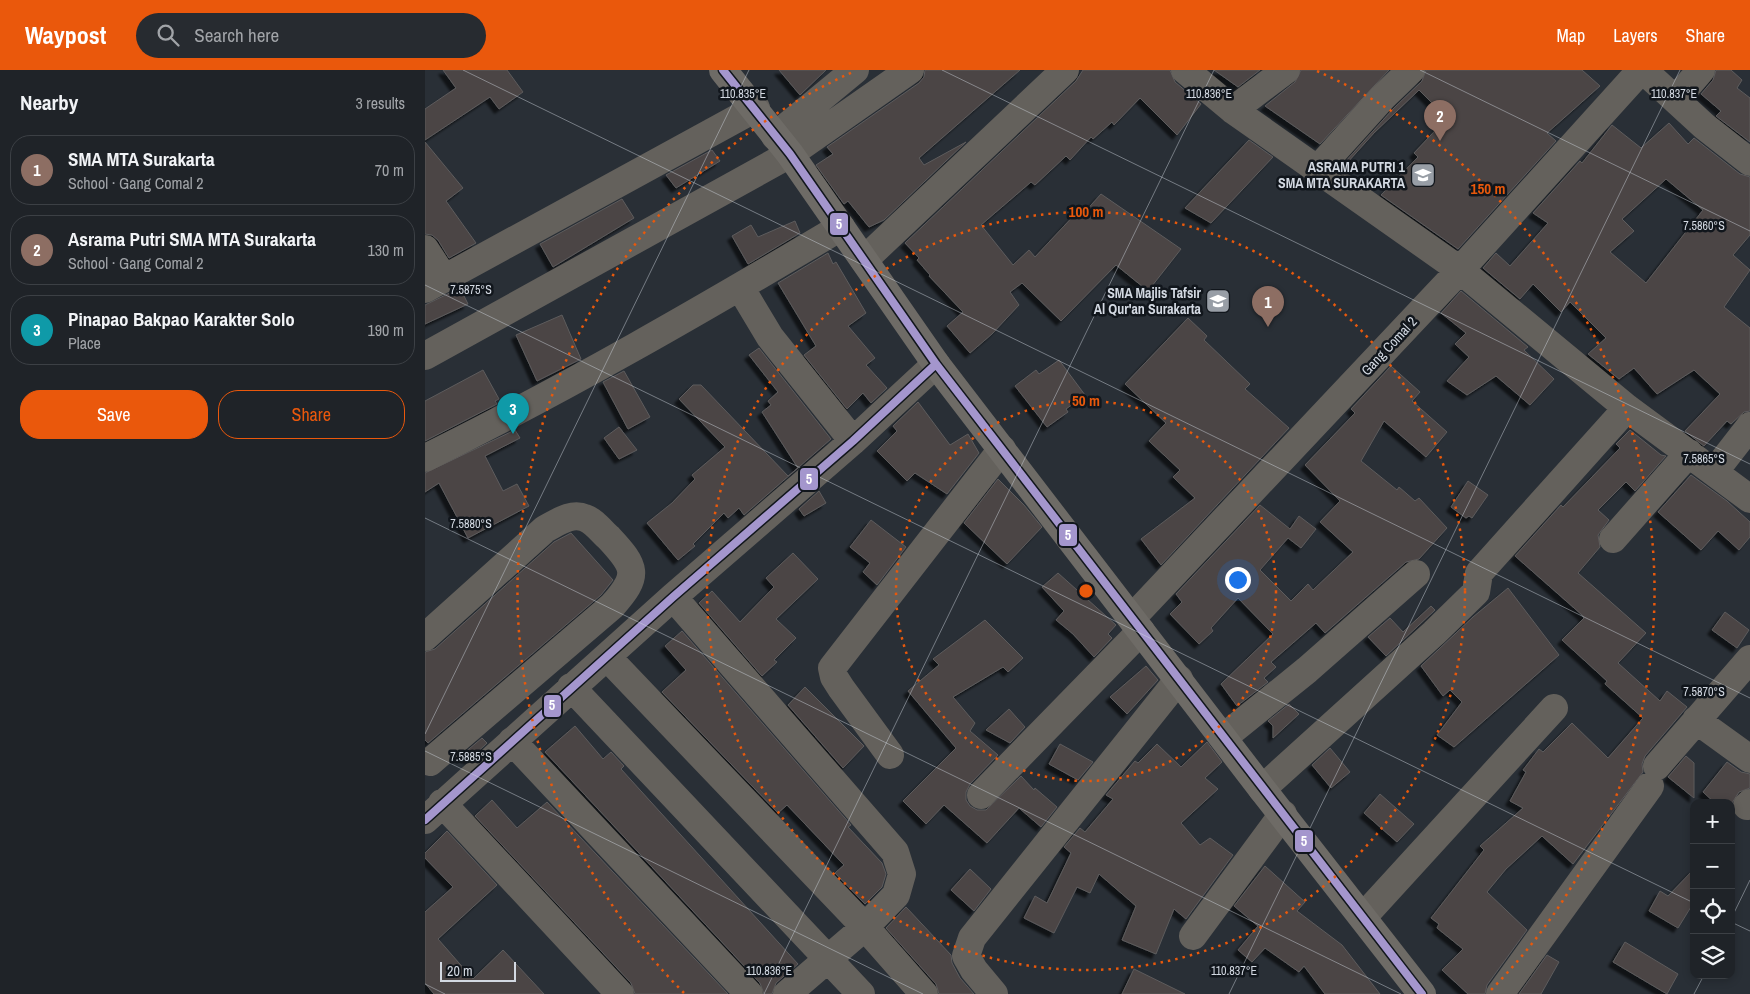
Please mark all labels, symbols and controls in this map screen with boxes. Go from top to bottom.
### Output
search box [136,13,486,58]
text: Waypost [25,19,106,51]
icon: search [154,21,182,49]
text: Search here [194,22,279,48]
text: Map [1557,23,1585,48]
text: Layers [1613,23,1658,48]
text: Share [1686,23,1725,48]
text: 110.835°E [720,86,766,102]
text: 110.836°E [1186,86,1232,102]
text: 110.837°E [1651,86,1697,102]
text: Nearby [20,88,78,117]
text: 3 results [355,92,405,114]
pin: 2 [1424,100,1456,141]
text: SMA MTA Surakarta [68,146,215,172]
place label: ASRAMA PUTRI 1 SMA MTA SURAKARTA [1278,158,1406,192]
text: 1 [33,159,41,181]
text: 70 m [375,159,404,181]
school or university icon: ASRAMA PUTRI 1 SMA MTA SURAKARTA [1410,162,1436,188]
text: School · Gang Comal 2 [68,172,204,194]
text: 150 m [1471,178,1505,199]
text: 100 m [1069,201,1103,222]
line badge: 5 [829,212,849,236]
text: 5 [836,215,843,233]
text: 7.5860°S [1683,218,1725,234]
text: Asrama Putri SMA MTA Surakarta [68,226,316,252]
text: 2 [33,239,41,261]
text: 130 m [368,239,404,261]
text: School · Gang Comal 2 [68,252,204,274]
text: 7.5875°S [450,282,492,298]
place label: SMA Majlis Tafsir Al Qur'an Surakarta [1094,284,1202,318]
pin: 1 [1252,286,1284,327]
school or university icon: SMA Majlis Tafsir Al Qur'an Surakarta [1205,288,1231,314]
text: Pinapao Bakpao Karakter Solo [68,306,295,332]
street label: Gang Comal 2 [1357,313,1421,379]
text: 3 [33,319,41,341]
text: 190 m [368,319,404,341]
text: Place [68,332,101,354]
button: Save [20,390,208,439]
button: Share [218,390,405,439]
text: 50 m [1072,390,1100,411]
pin: 3 [497,393,529,434]
text: 7.5865°S [1683,451,1725,467]
line badge: 5 [799,467,819,491]
text: 5 [806,470,813,488]
text: 7.5880°S [450,516,492,532]
line badge: 5 [1058,523,1078,547]
text: 5 [1065,526,1072,544]
your location [1225,567,1251,593]
centre of rings [1077,582,1095,600]
text: 7.5870°S [1683,684,1725,700]
line badge: 5 [543,694,562,718]
text: 5 [549,696,556,714]
text: 7.5885°S [450,749,492,765]
map controls [1690,799,1735,979]
button: + [1690,799,1735,844]
line badge: 5 [1294,829,1314,853]
text: 5 [1301,832,1308,850]
button: − [1690,844,1735,889]
button: locate [1690,889,1735,934]
button: layers [1690,934,1735,979]
scale bar [440,959,516,982]
text: 20 m [447,962,473,980]
text: 110.836°E [746,963,792,979]
text: 110.837°E [1211,963,1257,979]

